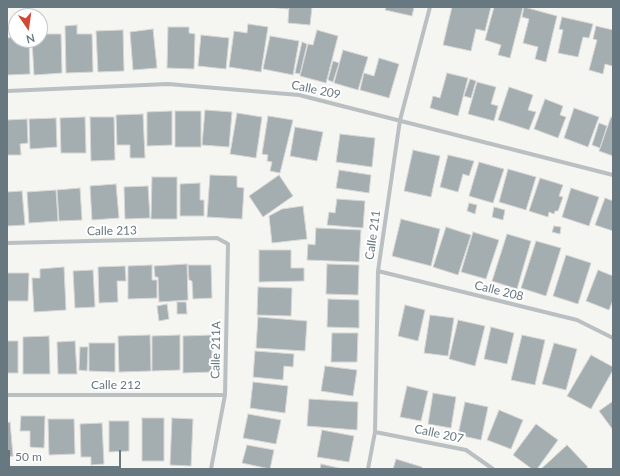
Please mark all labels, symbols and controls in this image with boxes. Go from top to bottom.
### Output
north arrow [8,8,48,48]
text: N [25,32,36,46]
street label: Calle 209 [290,78,342,102]
street label: Calle 211 [362,209,384,261]
street label: Calle 213 [87,223,137,239]
street label: Calle 208 [473,278,525,304]
street label: Calle 211A [208,321,224,379]
street label: Calle 212 [91,378,141,392]
street label: Calle 207 [413,422,465,446]
scale bar [10,442,123,468]
text: 50 m [15,449,42,464]

